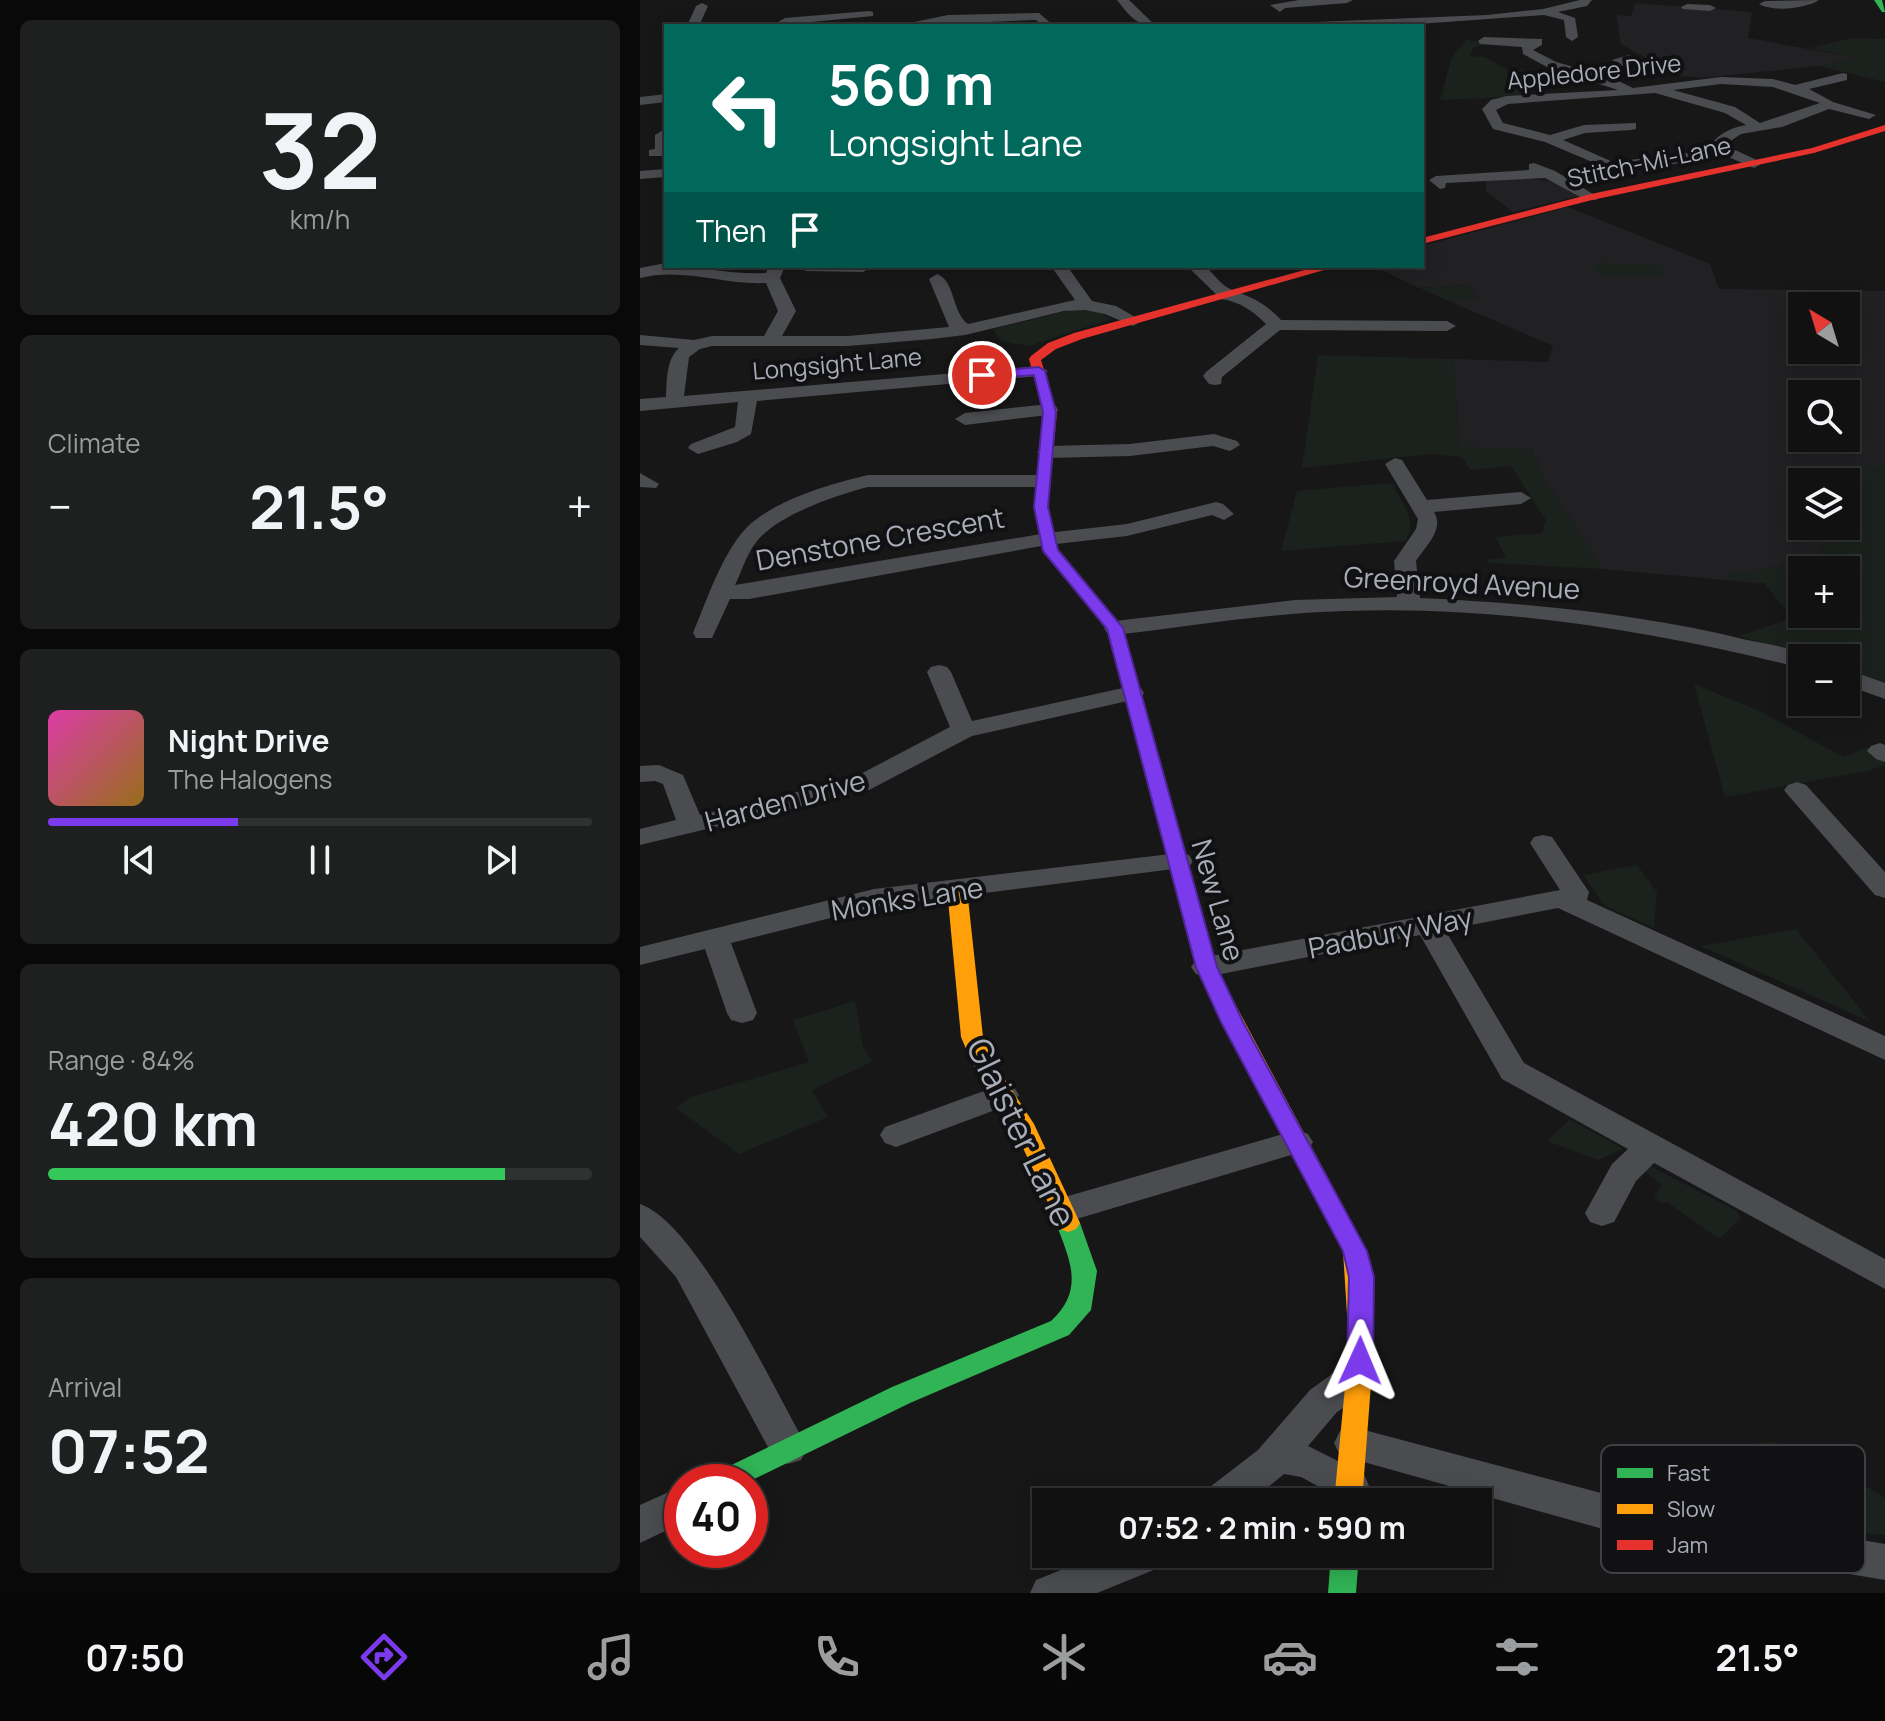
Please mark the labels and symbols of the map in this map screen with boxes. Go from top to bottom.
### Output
street label: Appledore Drive [1505,45,1683,97]
street label: Stitch-Mi-Lane [1564,128,1734,194]
north arrow [1788,292,1860,364]
street label: Longsight Lane [751,339,923,387]
pin [948,341,1016,409]
street label: Denstone Crescent [753,497,1007,579]
street label: Greenroyd Avenue [1343,557,1581,607]
street label: Harden Drive [701,760,869,840]
street label: New Lane [1184,835,1254,965]
street label: Monks Lane [828,867,986,929]
street label: Padbury Way [1305,897,1475,967]
street label: Glaister Lane [956,1030,1088,1234]
position arrow [1318,1319,1402,1403]
legend [1601,1445,1865,1573]
text: Fast [1667,1458,1710,1488]
speed limit sign: 40 [664,1464,768,1568]
text: Slow [1667,1494,1715,1524]
text: Jam [1667,1530,1708,1560]

